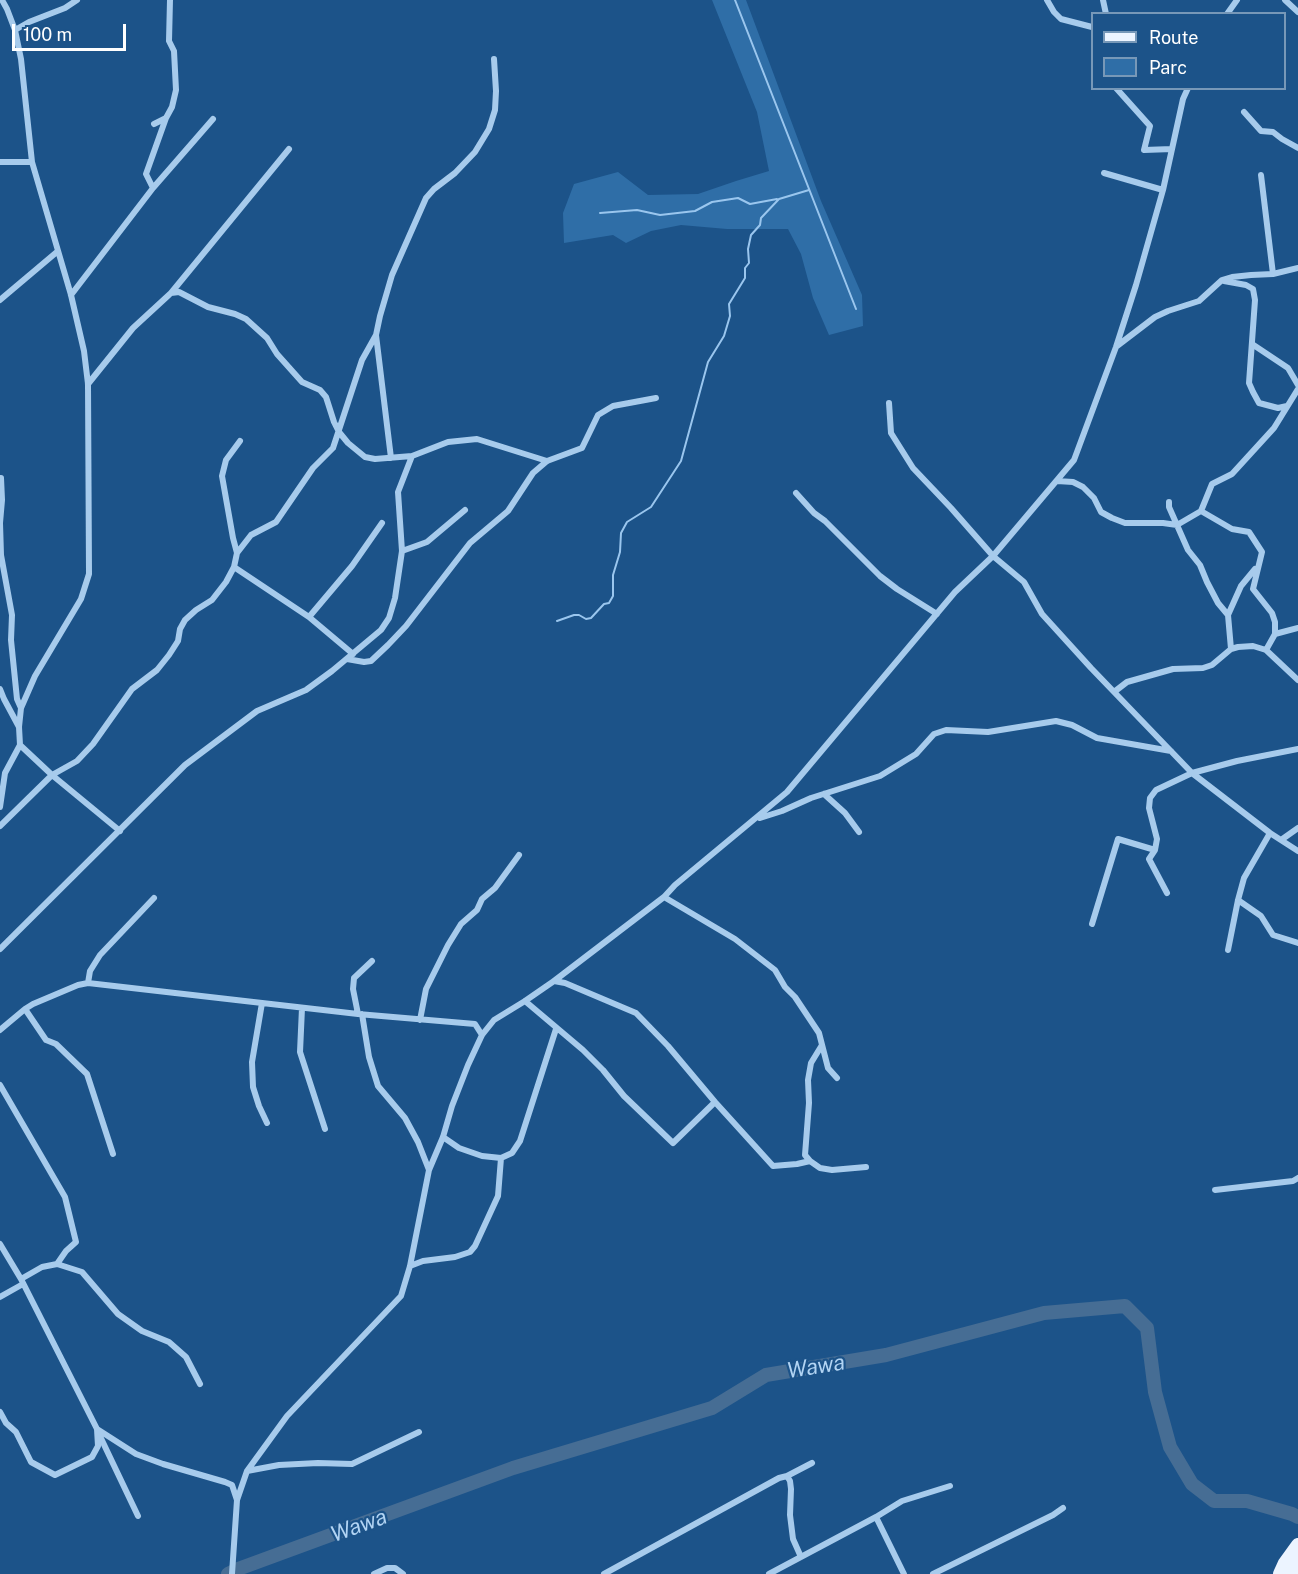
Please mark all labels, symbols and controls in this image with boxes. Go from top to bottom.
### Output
scale bar [15,12,129,50]
legend [1091,12,1286,90]
text: 100 m [23,24,72,45]
text: Route [1149,27,1198,48]
text: Parc [1149,57,1187,78]
water label: Wawa [785,1349,847,1385]
water label: Wawa [327,1504,391,1548]

